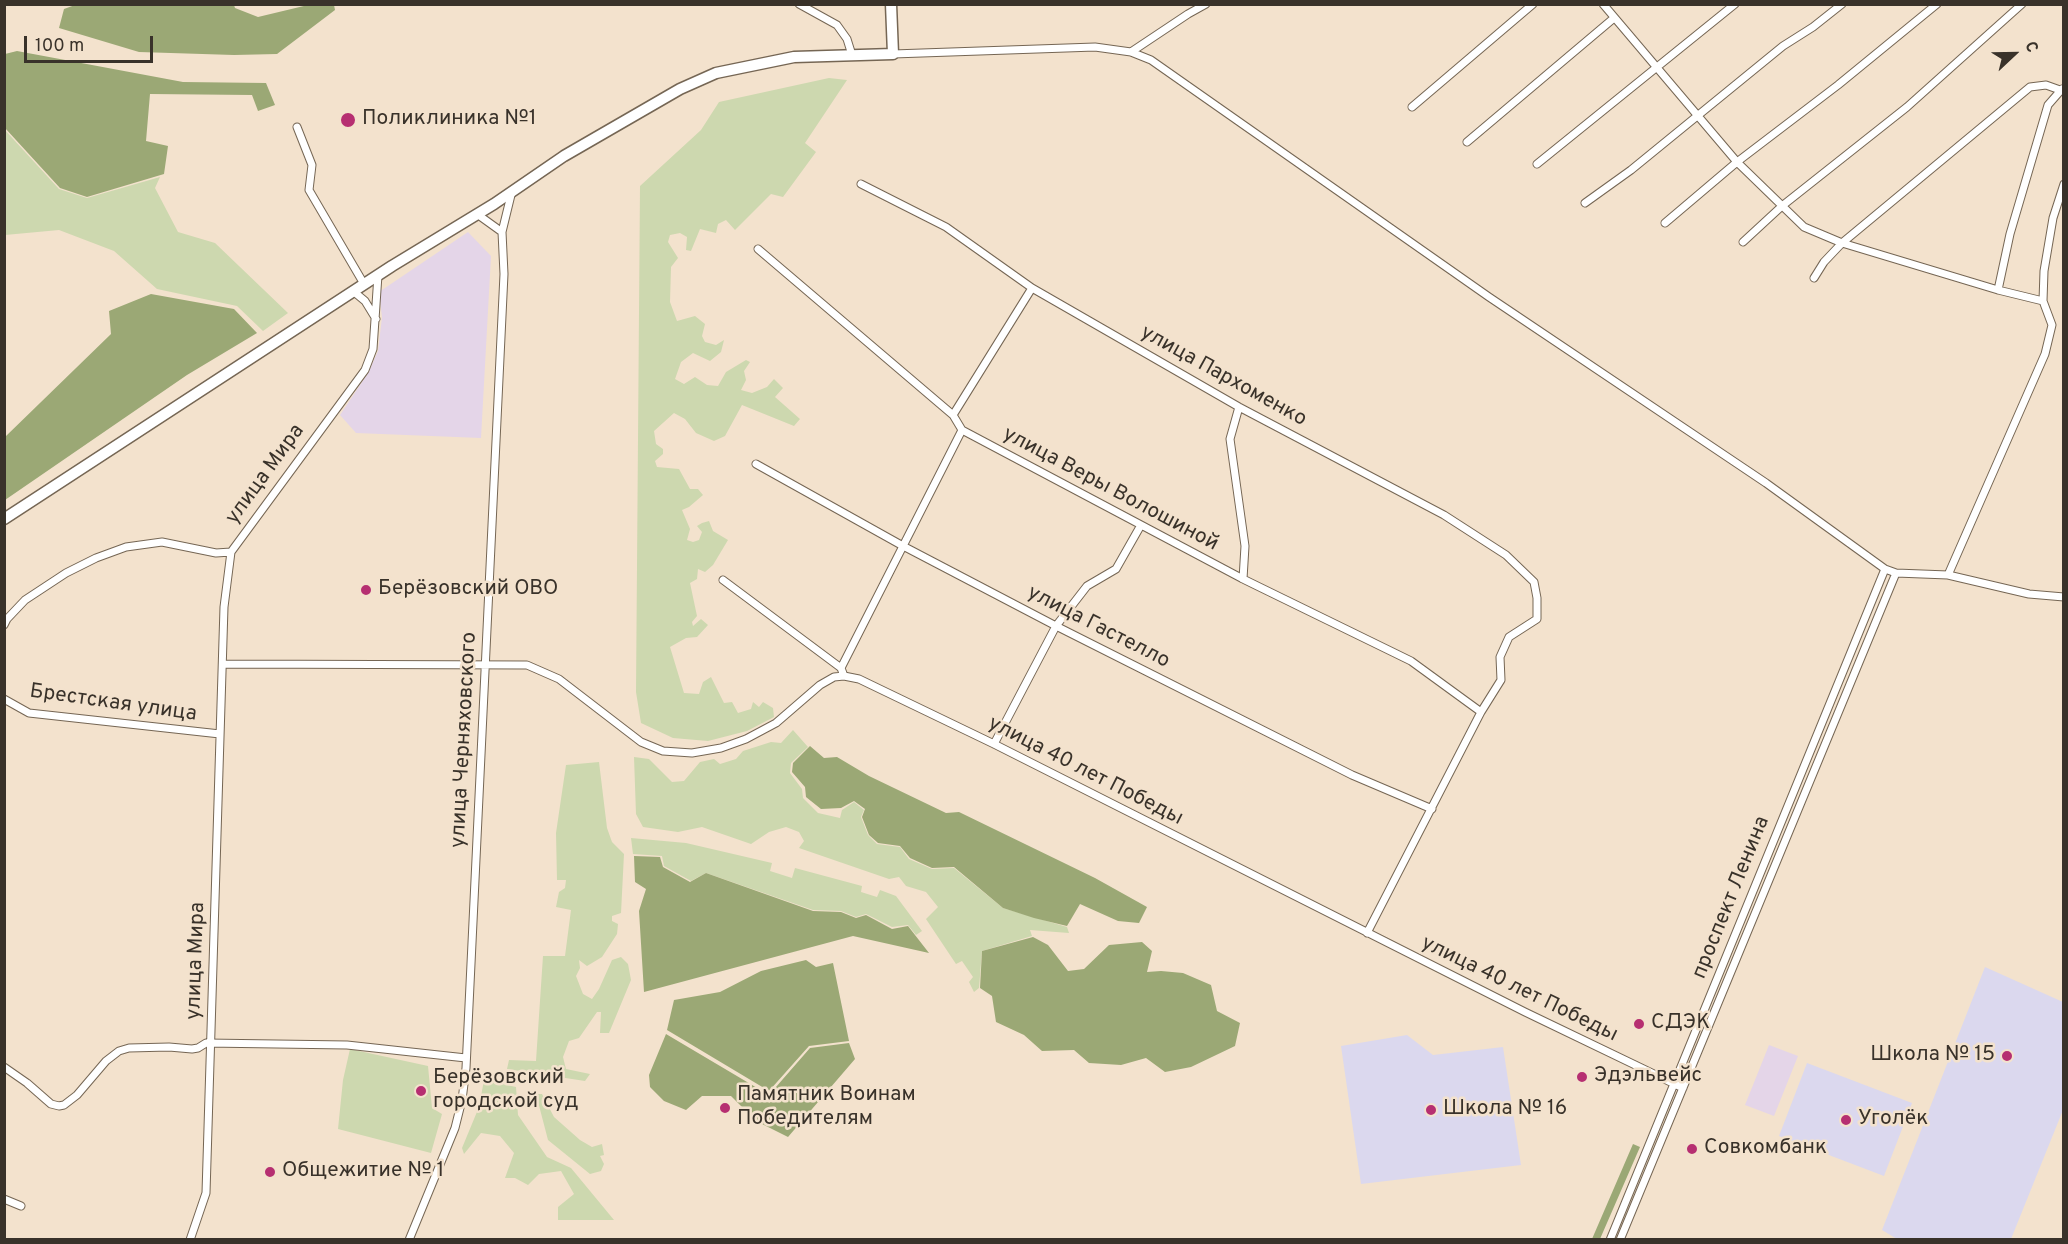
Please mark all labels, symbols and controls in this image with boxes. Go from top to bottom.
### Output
scale bar [27,24,156,62]
north arrow [1984,24,2044,84]
text: 100 m [35,35,84,58]
text: С [2020,39,2042,56]
place label: Поликлиника №1 [362,107,536,133]
marker: Поликлиника №1 [339,111,357,129]
street label: улица Пархоменко [1135,321,1311,433]
street label: улица Мира [221,420,311,530]
street label: улица Веры Волошиной [998,422,1222,558]
place label: Берёзовский ОВО [378,577,558,603]
street label: улица Гастелло [1022,581,1174,675]
marker: Берёзовский ОВО [359,583,373,597]
street label: улица Черняховского [447,631,483,849]
street label: Брестская улица [28,680,198,728]
street label: улица 40 лет Победы [983,712,1187,832]
street label: проспект Ленина [1688,813,1776,983]
street label: улица Мира [182,902,212,1020]
street label: улица 40 лет Победы [1417,931,1621,1049]
place label: СДЭК [1651,1011,1710,1037]
marker: СДЭК [1632,1017,1646,1031]
place label: Школа № 15 [1870,1043,1995,1069]
marker: Школа № 15 [2000,1049,2014,1063]
place label: Эдэльвейс [1594,1064,1702,1090]
place label: Берёзовский городской суд [433,1066,578,1116]
marker: Эдэльвейс [1575,1070,1589,1084]
place label: Памятник Воинам Победителям [737,1083,916,1133]
marker: Берёзовский городской суд [414,1084,428,1098]
place label: Школа № 16 [1443,1097,1567,1123]
marker: Памятник Воинам Победителям [718,1101,732,1115]
marker: Школа № 16 [1424,1103,1438,1117]
place label: Уголёк [1858,1107,1928,1133]
marker: Уголёк [1839,1113,1853,1127]
place label: Совкомбанк [1704,1136,1827,1162]
marker: Совкомбанк [1685,1142,1699,1156]
place label: Общежитие № 1 [282,1159,444,1185]
marker: Общежитие № 1 [263,1165,277,1179]

